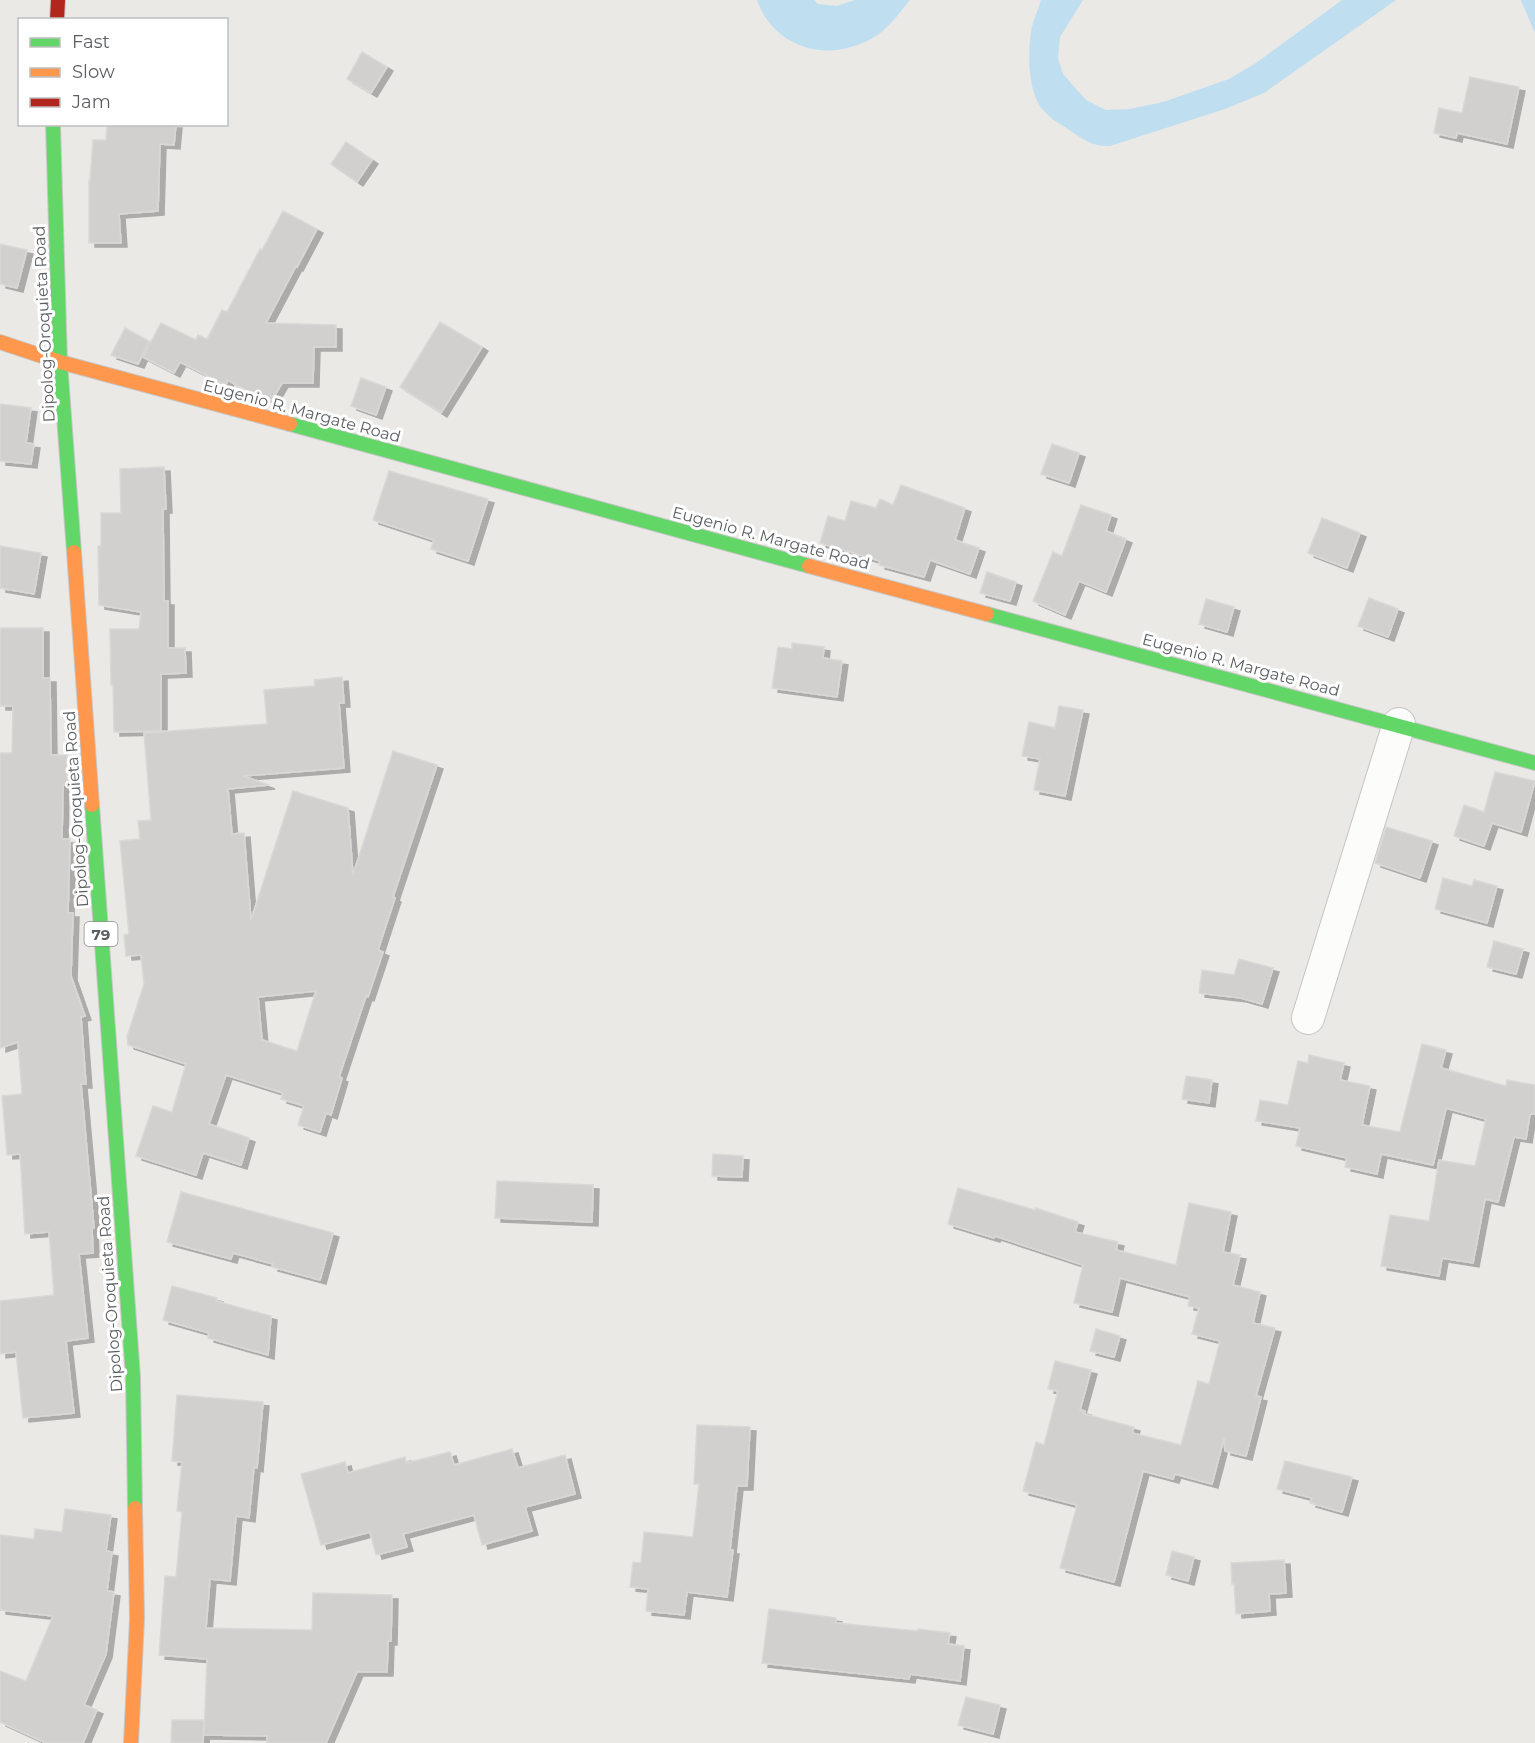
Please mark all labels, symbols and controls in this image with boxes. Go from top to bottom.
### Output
legend [18,18,228,126]
text: Fast [72,31,110,53]
text: Slow [72,61,115,83]
text: Jam [71,91,111,113]
street label: Dipolog-Oroquieta Road [29,225,59,423]
street label: Eugenio R. Margate Road [201,375,403,447]
street label: Eugenio R. Margate Road [670,502,872,574]
street label: Eugenio R. Margate Road [1140,629,1342,701]
street label: Dipolog-Oroquieta Road [60,710,92,908]
road number: 79 [84,922,118,946]
street label: Dipolog-Oroquieta Road [94,1195,126,1393]

